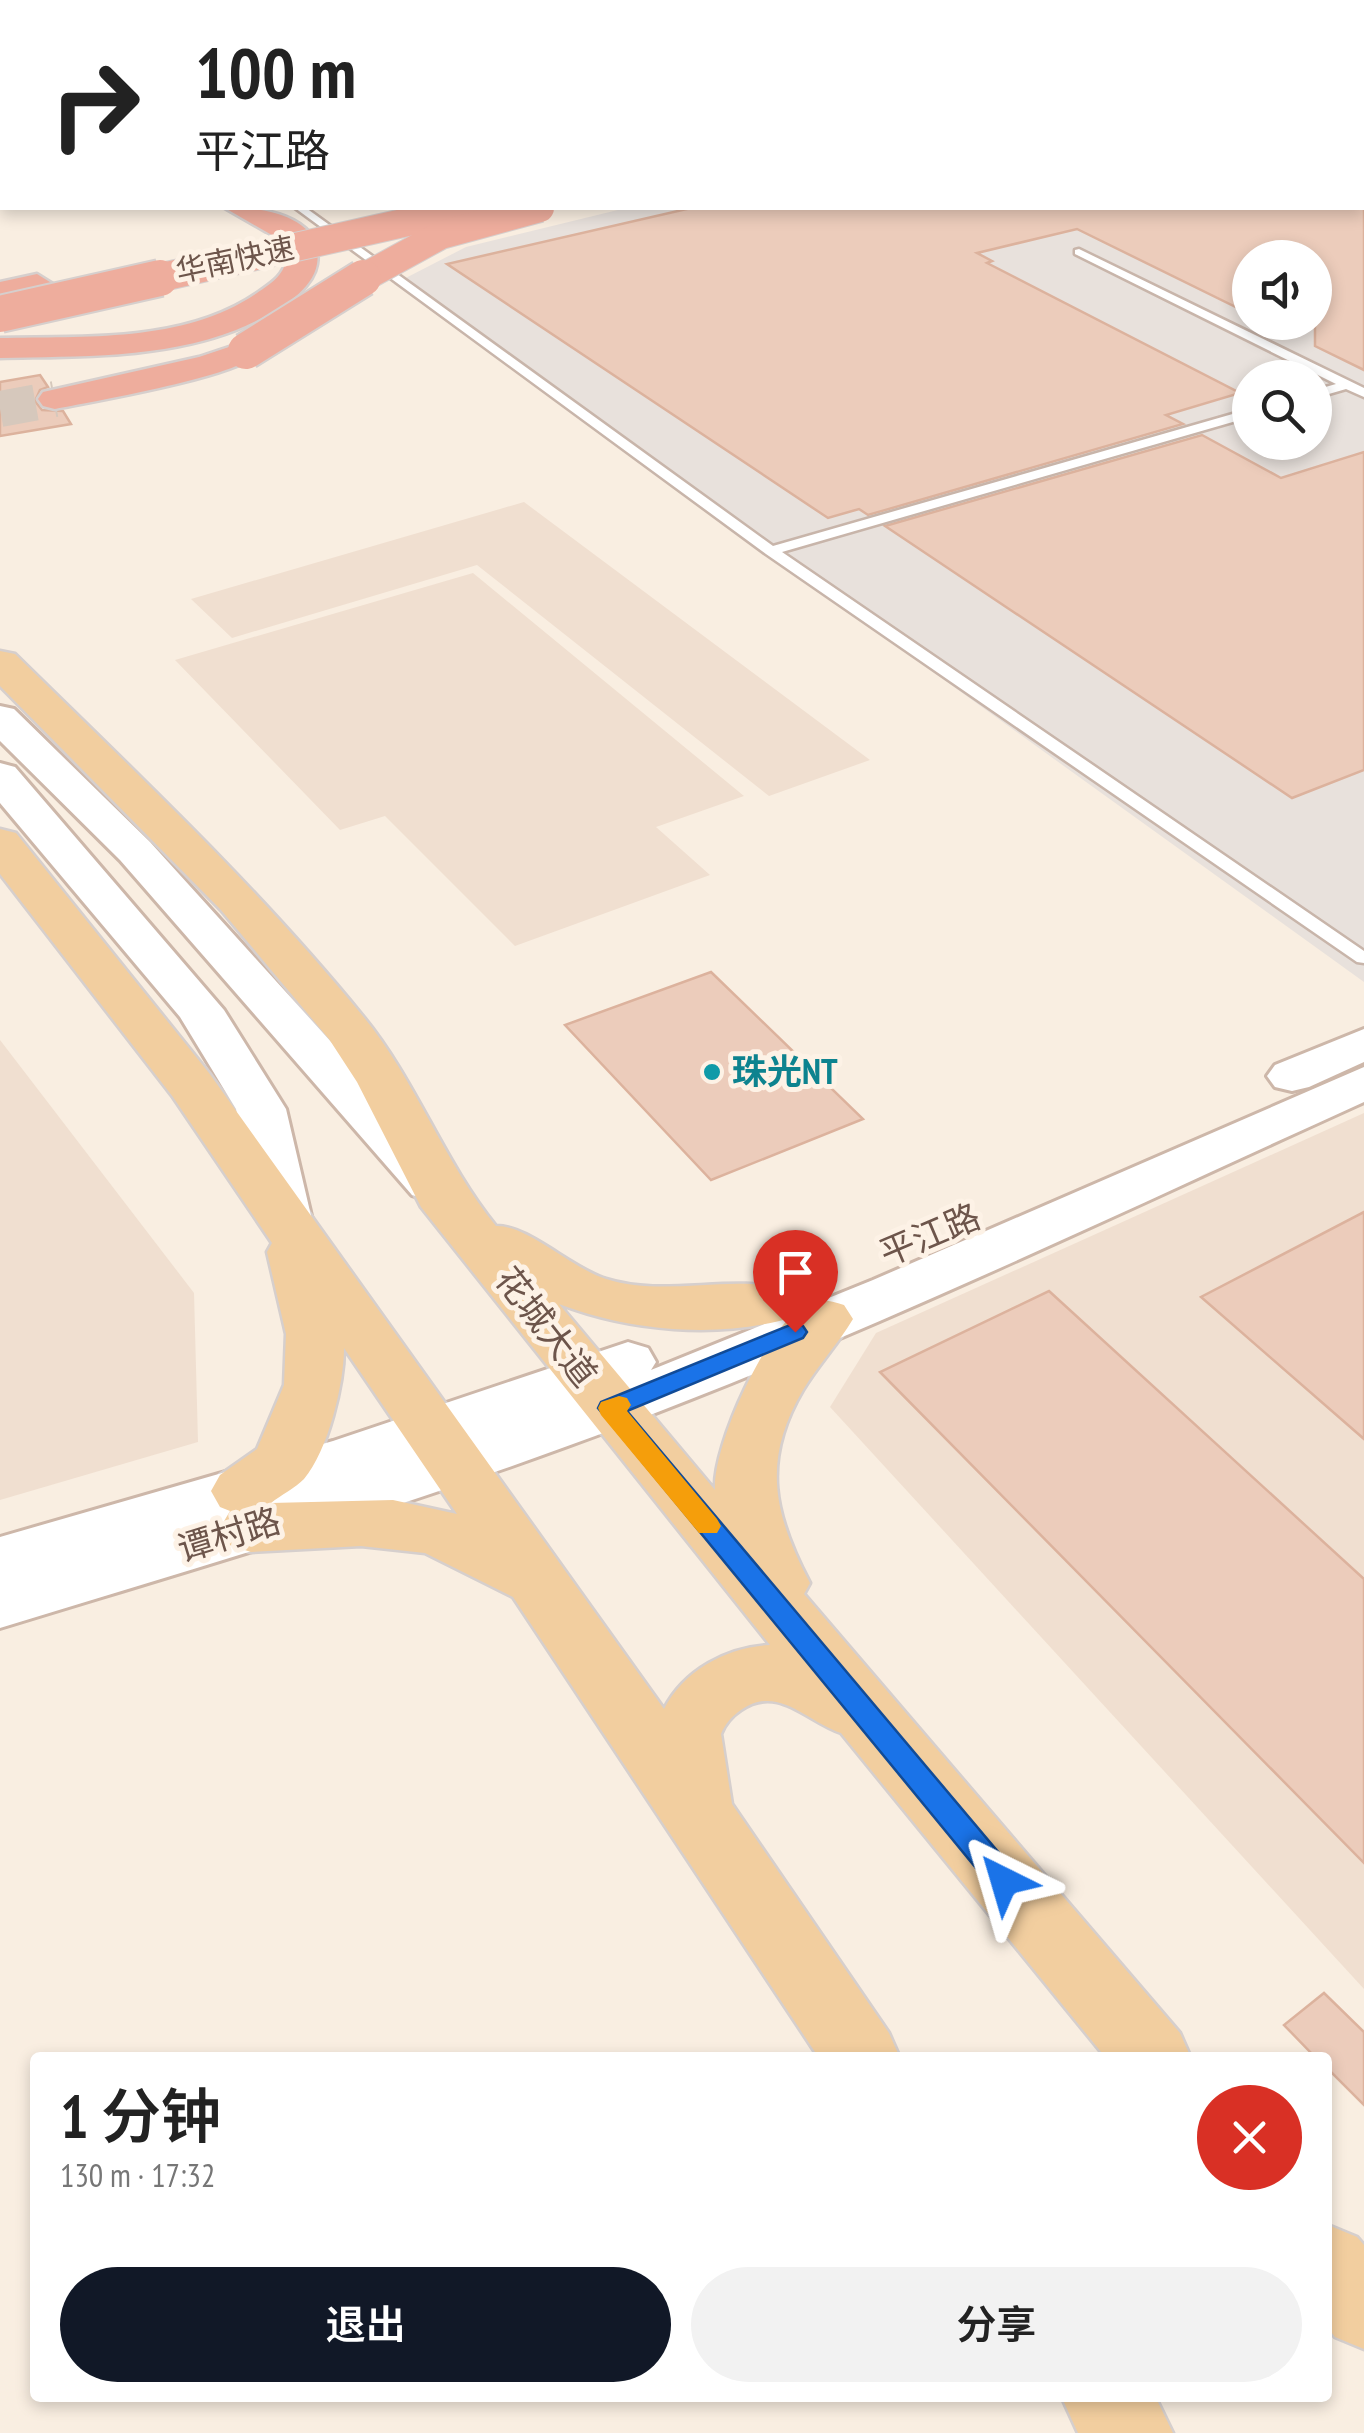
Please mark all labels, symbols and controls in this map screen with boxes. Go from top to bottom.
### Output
text: 100 m [195,27,356,117]
icon: right [30,40,160,170]
text: 平江路 [195,121,330,179]
street label: 华南快速 [172,227,297,290]
map controls [1232,240,1332,460]
button: sound [1232,240,1332,340]
button: search [1232,360,1332,460]
place label: 珠光NT [732,1048,838,1094]
marker: 珠光NT [701,1061,723,1083]
street label: 平江路 [872,1192,987,1276]
pin [753,1230,838,1333]
icon: arrive [768,1245,823,1300]
street label: 花城大道 [486,1257,608,1396]
street label: 谭村路 [172,1497,286,1571]
position arrow [952,1829,1056,1933]
text: 1 分钟 [60,2077,221,2155]
button: close [1197,2085,1302,2190]
text: 130 m · 17:32 [60,2154,215,2196]
button: 退出 [60,2267,671,2382]
button: 分享 [691,2267,1302,2382]

